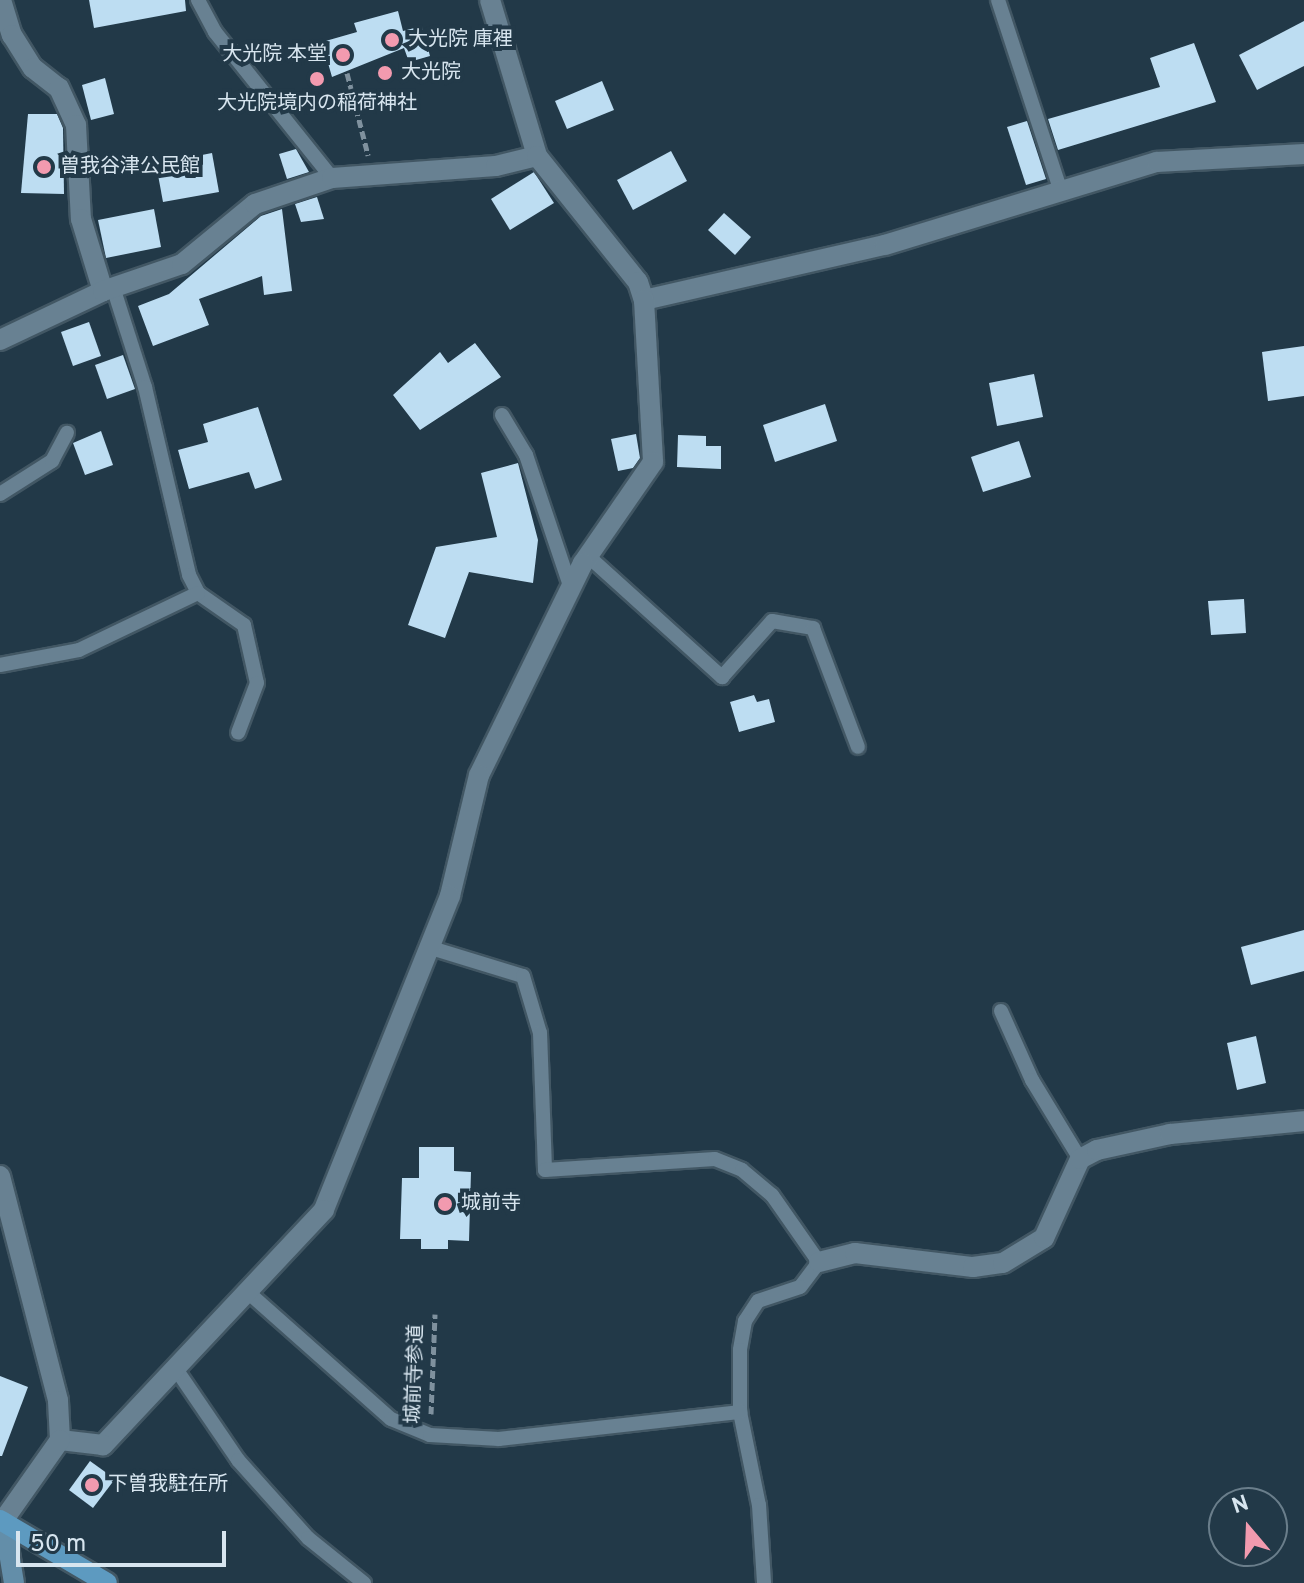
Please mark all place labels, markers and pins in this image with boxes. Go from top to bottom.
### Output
place label: 大光院 庫裡 [408,28,513,52]
marker: 大光院 庫裡 [383,31,401,49]
place label: 大光院 本堂 [222,43,327,67]
marker: 大光院 本堂 [334,46,352,64]
place label: 大光院 [401,61,461,85]
marker: 大光院 [376,64,394,82]
marker: 大光院境内の稲荷神社 [308,70,326,88]
place label: 大光院境内の稲荷神社 [217,92,417,116]
place label: 曽我谷津公民館 [60,155,200,179]
marker: 曽我谷津公民館 [35,158,53,176]
place label: 城前寺 [461,1192,521,1216]
marker: 城前寺 [436,1195,454,1213]
place label: 下曽我駐在所 [108,1473,228,1497]
marker: 下曽我駐在所 [83,1476,101,1494]

